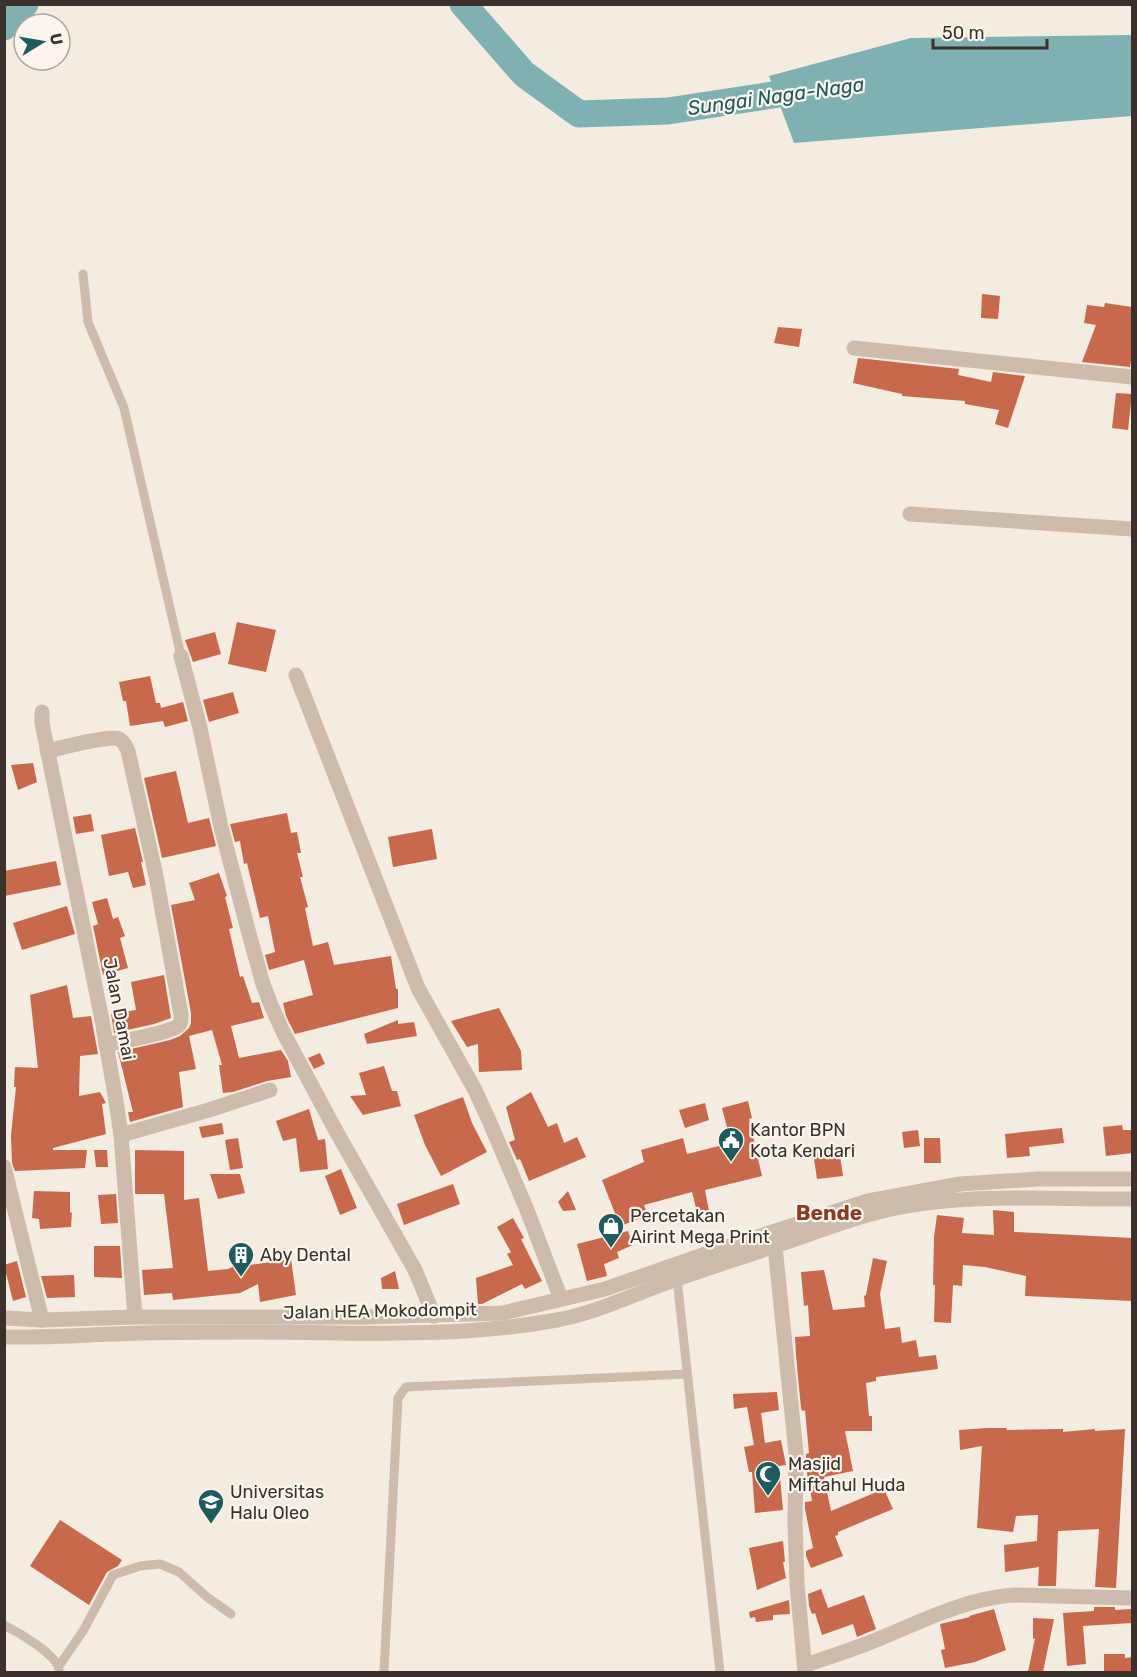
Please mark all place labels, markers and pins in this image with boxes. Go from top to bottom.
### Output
place label: Kantor BPN Kota Kendari [750,1119,855,1162]
public building icon: Kantor BPN Kota Kendari [716,1125,746,1163]
place label: Percetakan Airint Mega Print [630,1205,770,1248]
shop icon: Percetakan Airint Mega Print [596,1211,626,1249]
building icon: Aby Dental [226,1240,256,1278]
place label: Aby Dental [260,1244,351,1266]
place label: Masjid Miftahul Huda [788,1453,905,1496]
mosque icon: Masjid Miftahul Huda [753,1459,783,1497]
place label: Universitas Halu Oleo [230,1481,324,1524]
school or university icon: Universitas Halu Oleo [196,1487,226,1525]

